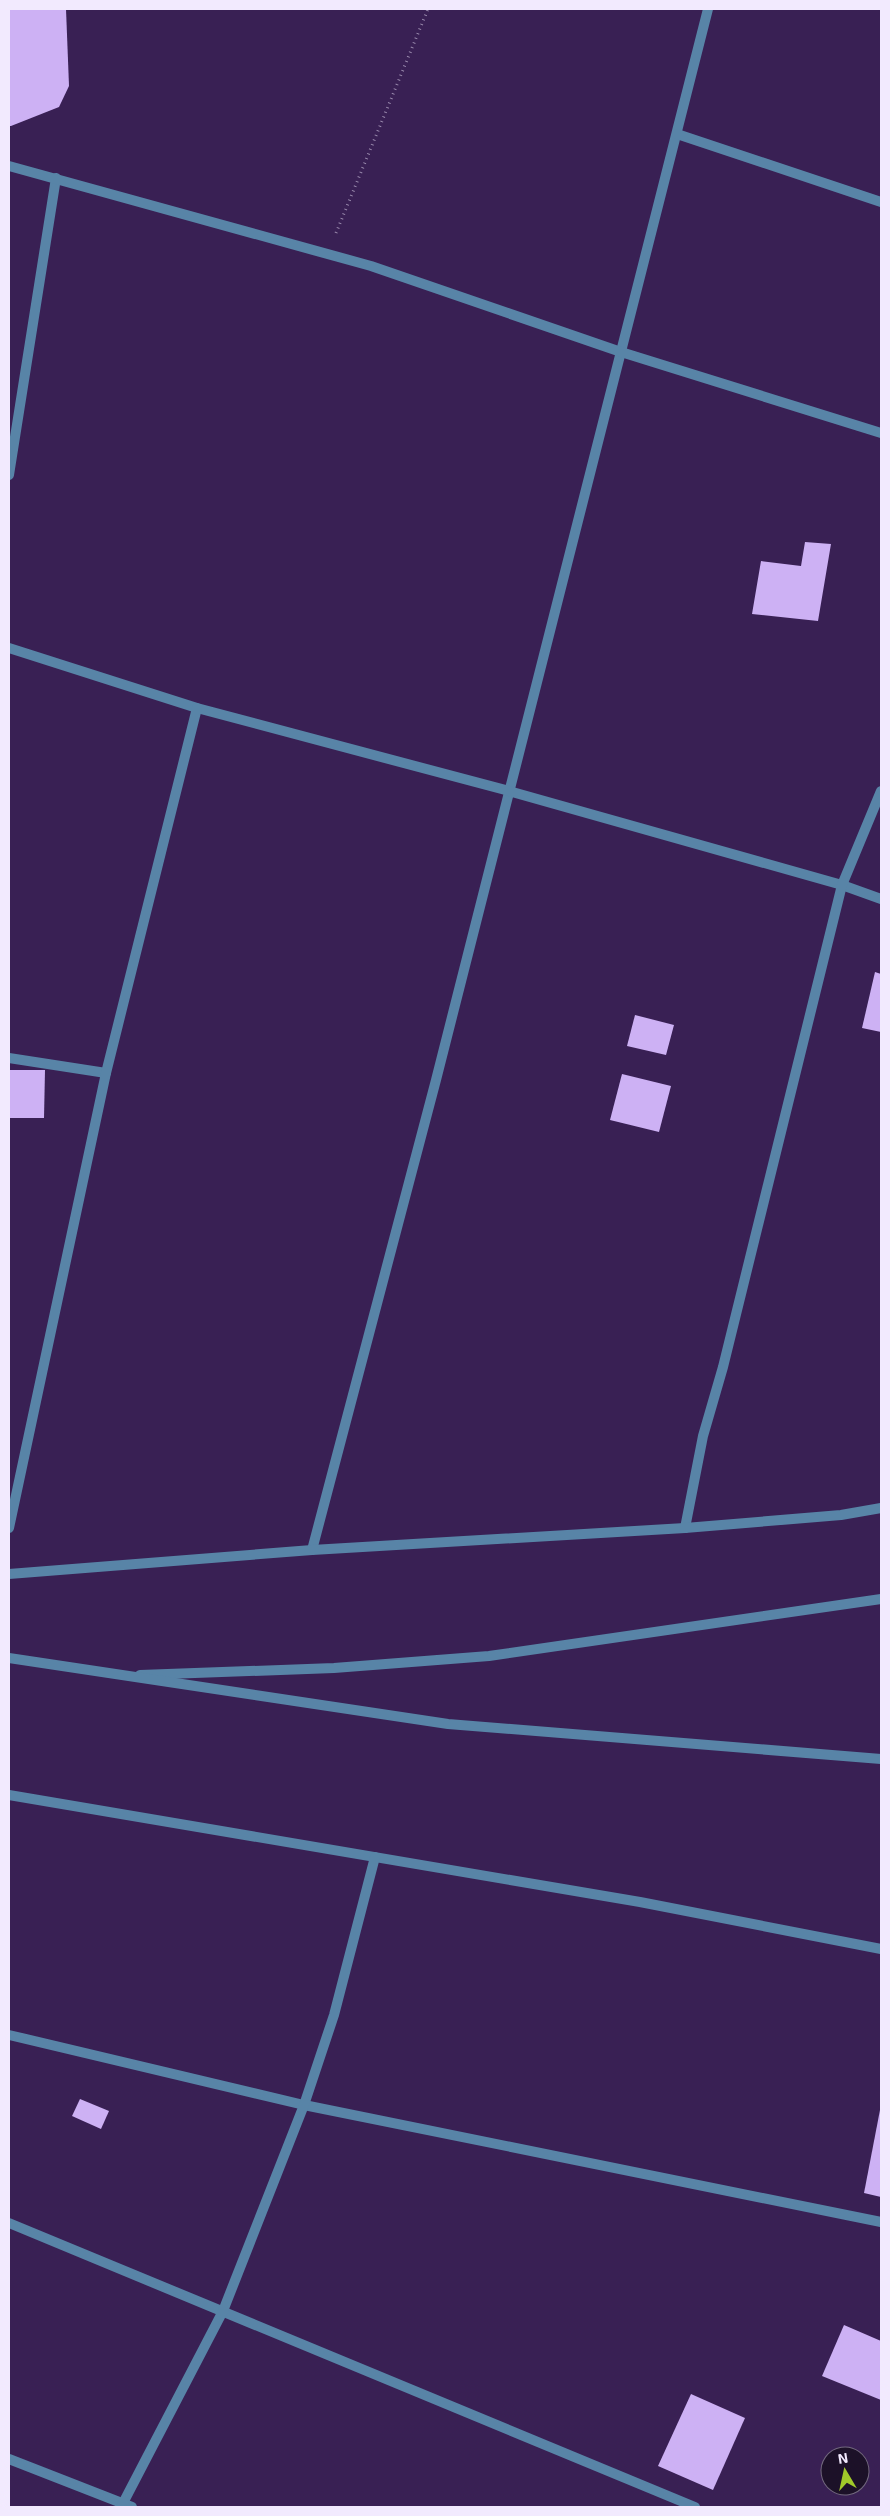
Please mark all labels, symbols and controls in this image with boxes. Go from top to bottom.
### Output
north arrow [820,2446,870,2496]
text: N [837,2448,849,2467]

